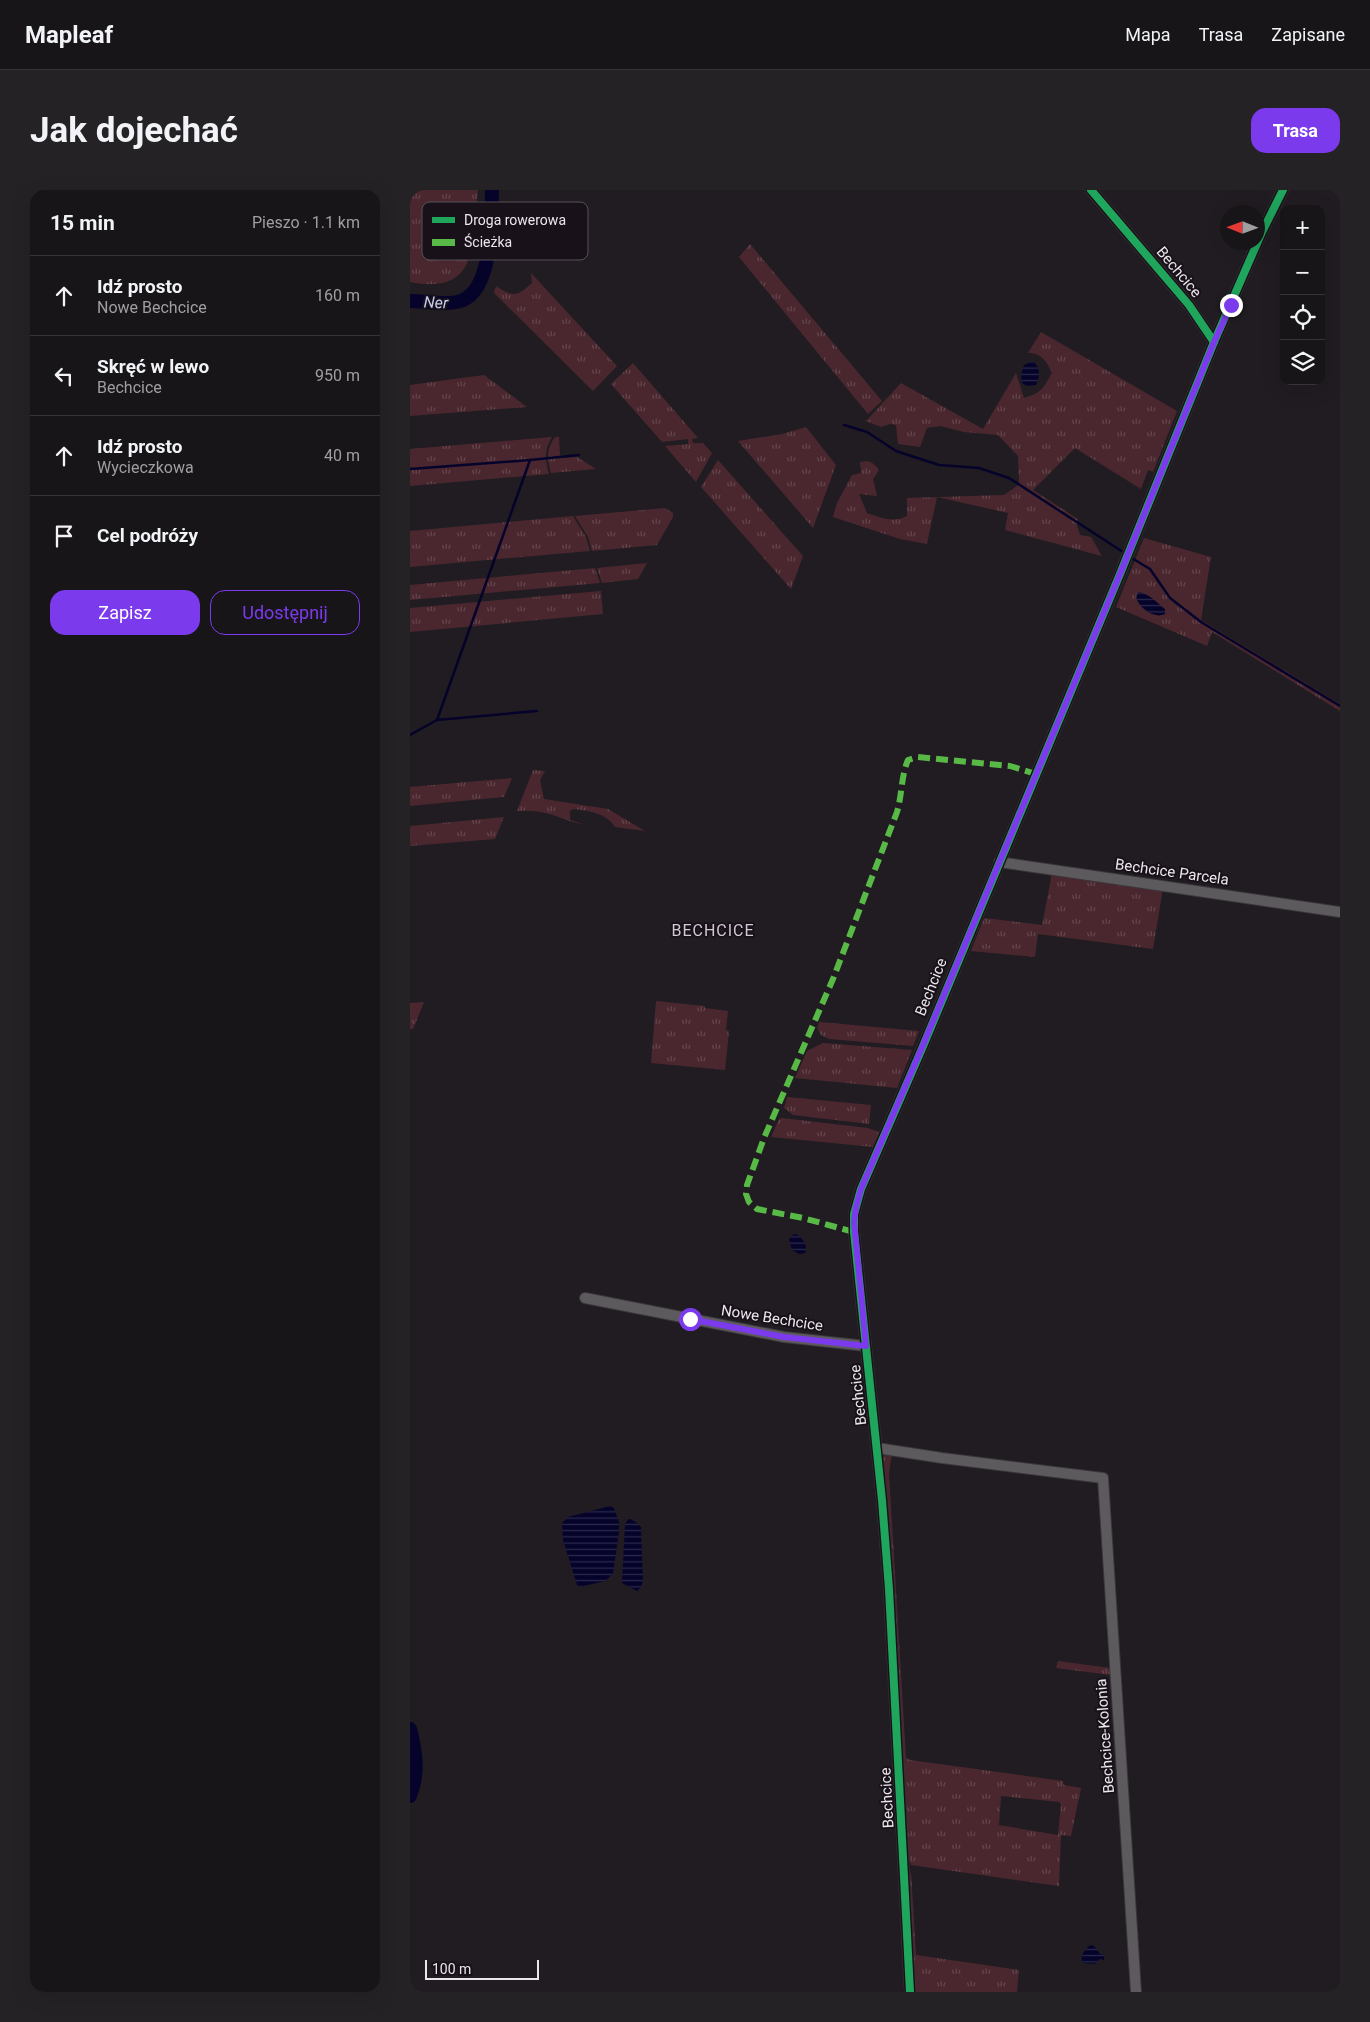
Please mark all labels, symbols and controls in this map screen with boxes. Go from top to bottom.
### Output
text: Mapleaf [25,21,113,49]
text: Mapa [1125,24,1171,45]
text: Trasa [1199,24,1243,45]
text: Zapisane [1271,24,1345,45]
button: Trasa [1251,108,1340,153]
text: Jak dojechać [30,110,238,151]
legend [422,202,588,260]
north arrow [1220,205,1265,250]
map controls [1280,205,1325,385]
button: + [1280,205,1325,250]
text: 15 min [50,211,115,235]
text: Droga rowerowa [464,212,566,228]
text: Pieszo · 1.1 km [252,213,360,232]
text: Ścieżka [464,233,512,250]
street label: Bechcice [1153,243,1205,301]
button: − [1280,250,1325,295]
text: Idź prosto [97,275,182,298]
icon: ahead [50,282,78,310]
text: 160 m [315,286,360,305]
water label: Ner [423,293,449,312]
route end [1220,294,1243,317]
button: locate [1280,295,1325,340]
text: Nowe Bechcice [97,298,207,317]
button: layers [1280,340,1325,385]
text: Skręć w lewo [97,355,209,378]
icon: left [50,362,78,390]
text: 950 m [315,366,360,385]
text: Bechcice [97,378,162,397]
text: Idź prosto [97,435,182,458]
icon: ahead [50,442,78,470]
text: 40 m [324,446,360,465]
text: Wycieczkowa [97,458,194,477]
icon: arrive [50,522,78,550]
text: Cel podróży [97,524,198,547]
button: Zapisz [50,590,200,635]
button: Udostępnij [210,590,360,635]
street label: Bechcice Parcela [1114,855,1230,889]
district label: BECHCICE [671,921,755,940]
street label: Bechcice [911,955,951,1019]
street label: Nowe Bechcice [720,1301,824,1335]
route start [679,1308,702,1331]
street label: Bechcice [846,1364,870,1426]
street label: Bechcice-Kolonia [1092,1678,1118,1794]
street label: Bechcice [876,1767,898,1829]
scale bar [425,1957,539,1980]
text: 100 m [432,1961,471,1977]

